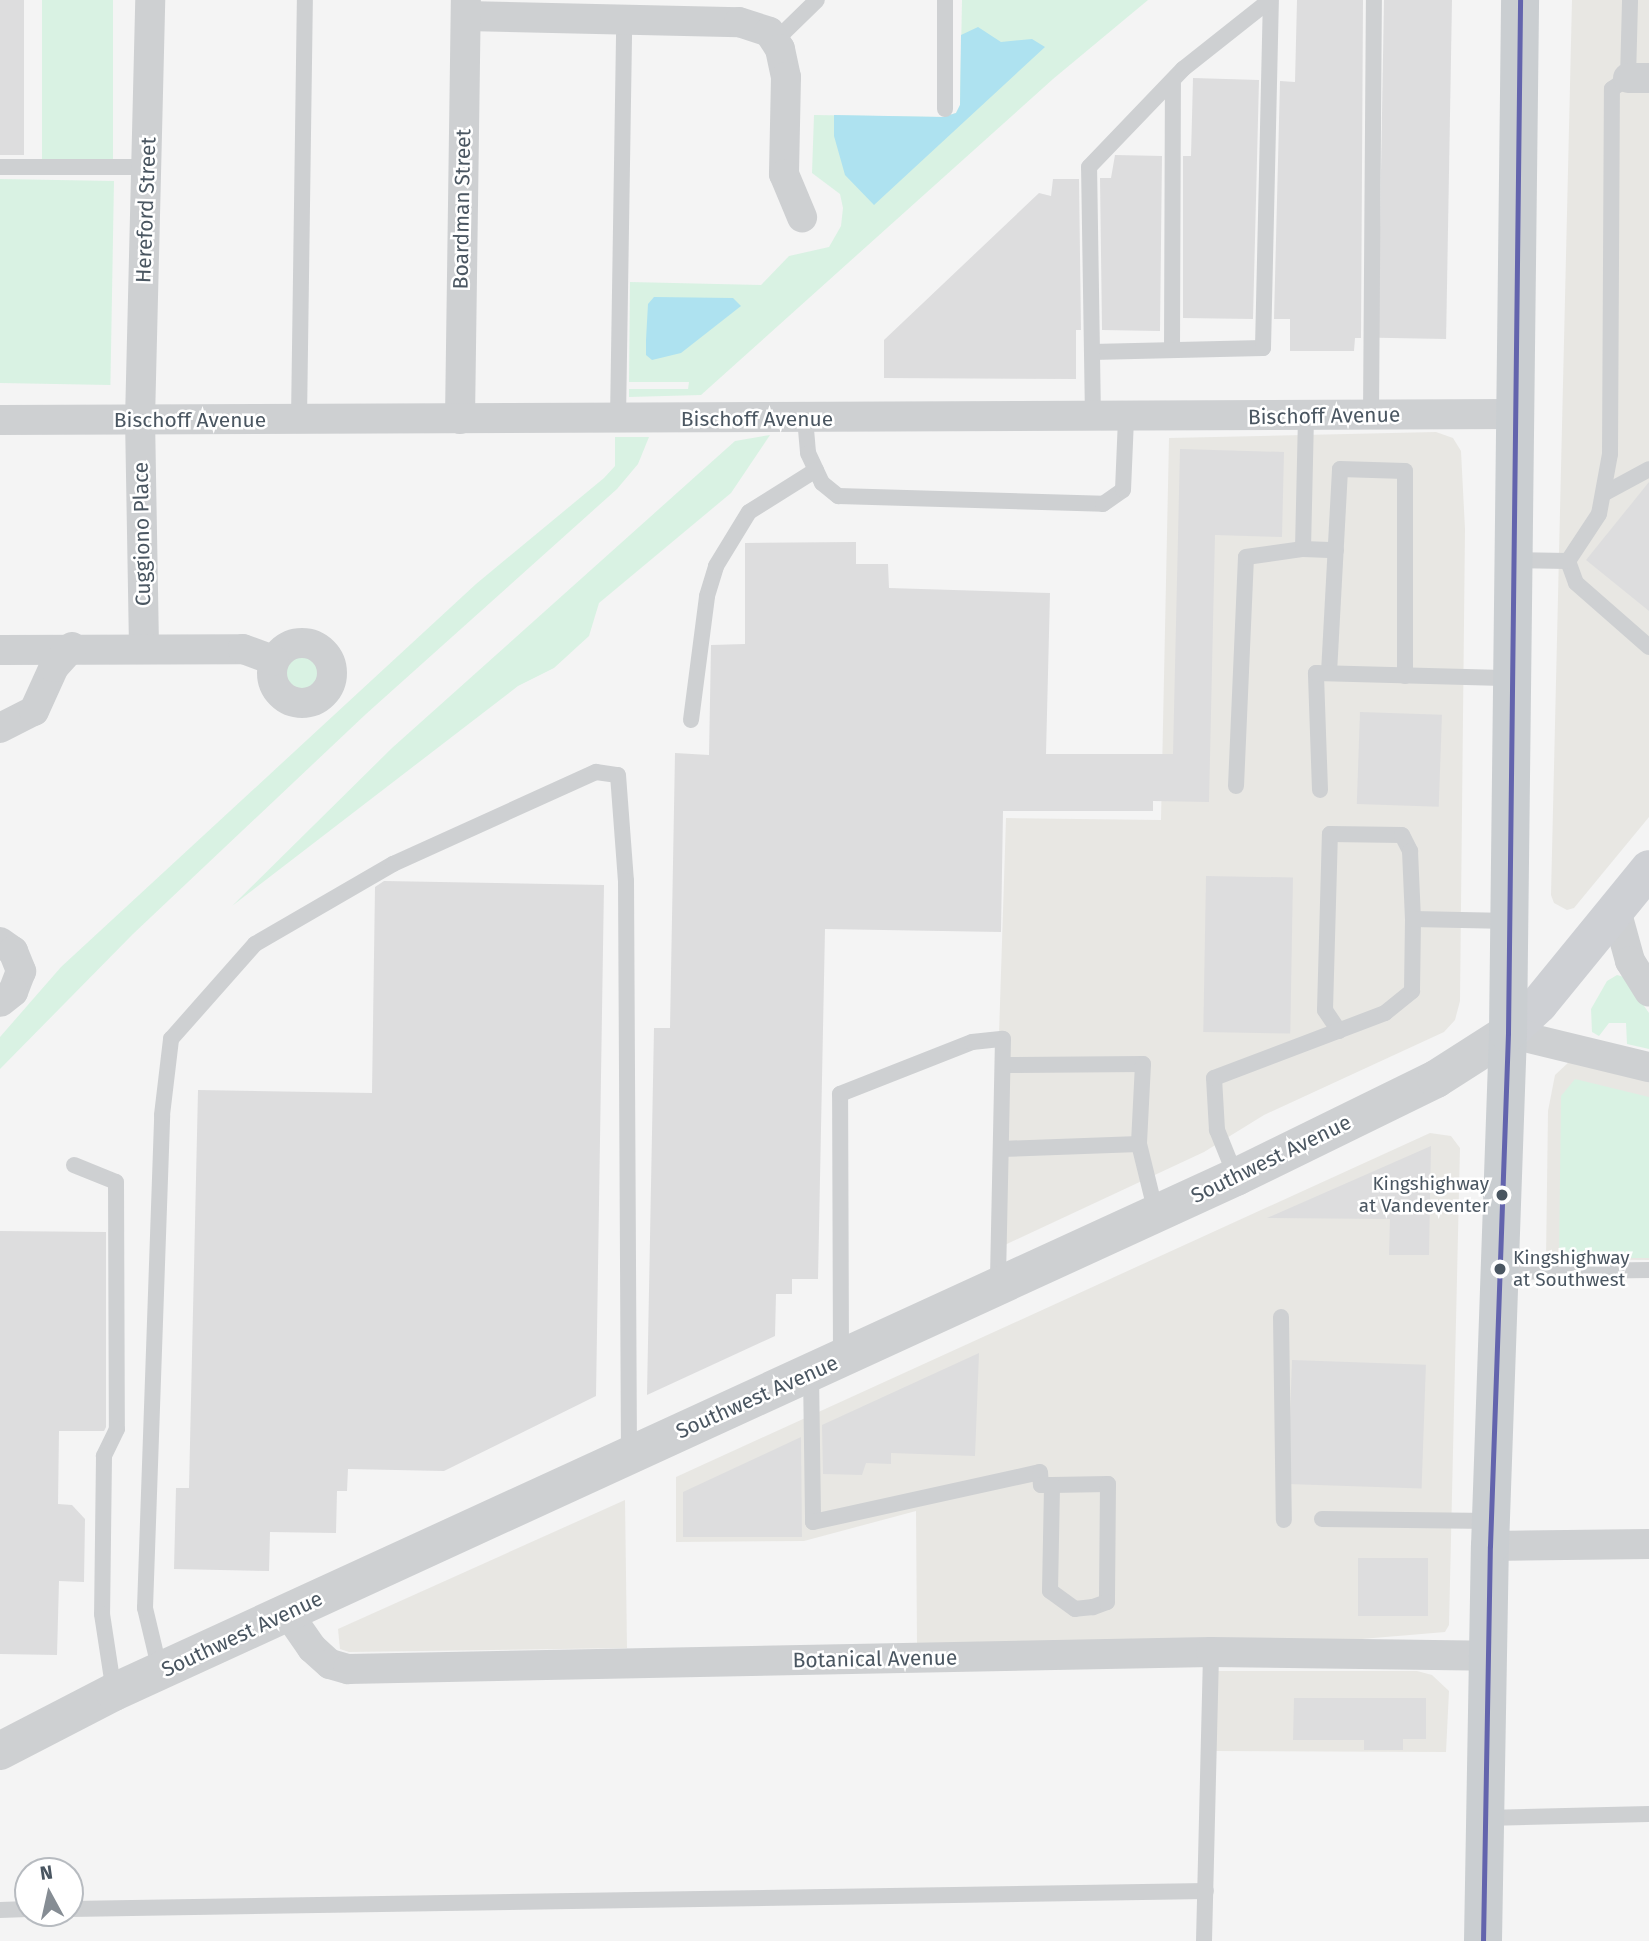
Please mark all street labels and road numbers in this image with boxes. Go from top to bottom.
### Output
street label: Boardman Street [448,129,476,289]
street label: Hereford Street [131,136,161,284]
street label: Bischoff Avenue [1248,402,1400,430]
street label: Bischoff Avenue [681,406,833,432]
street label: Bischoff Avenue [114,407,266,433]
street label: Cuggiono Place [128,462,156,606]
street label: Southwest Avenue [1187,1109,1355,1209]
street label: Southwest Avenue [672,1350,842,1444]
street label: Southwest Avenue [157,1586,327,1682]
street label: Botanical Avenue [793,1645,957,1673]

